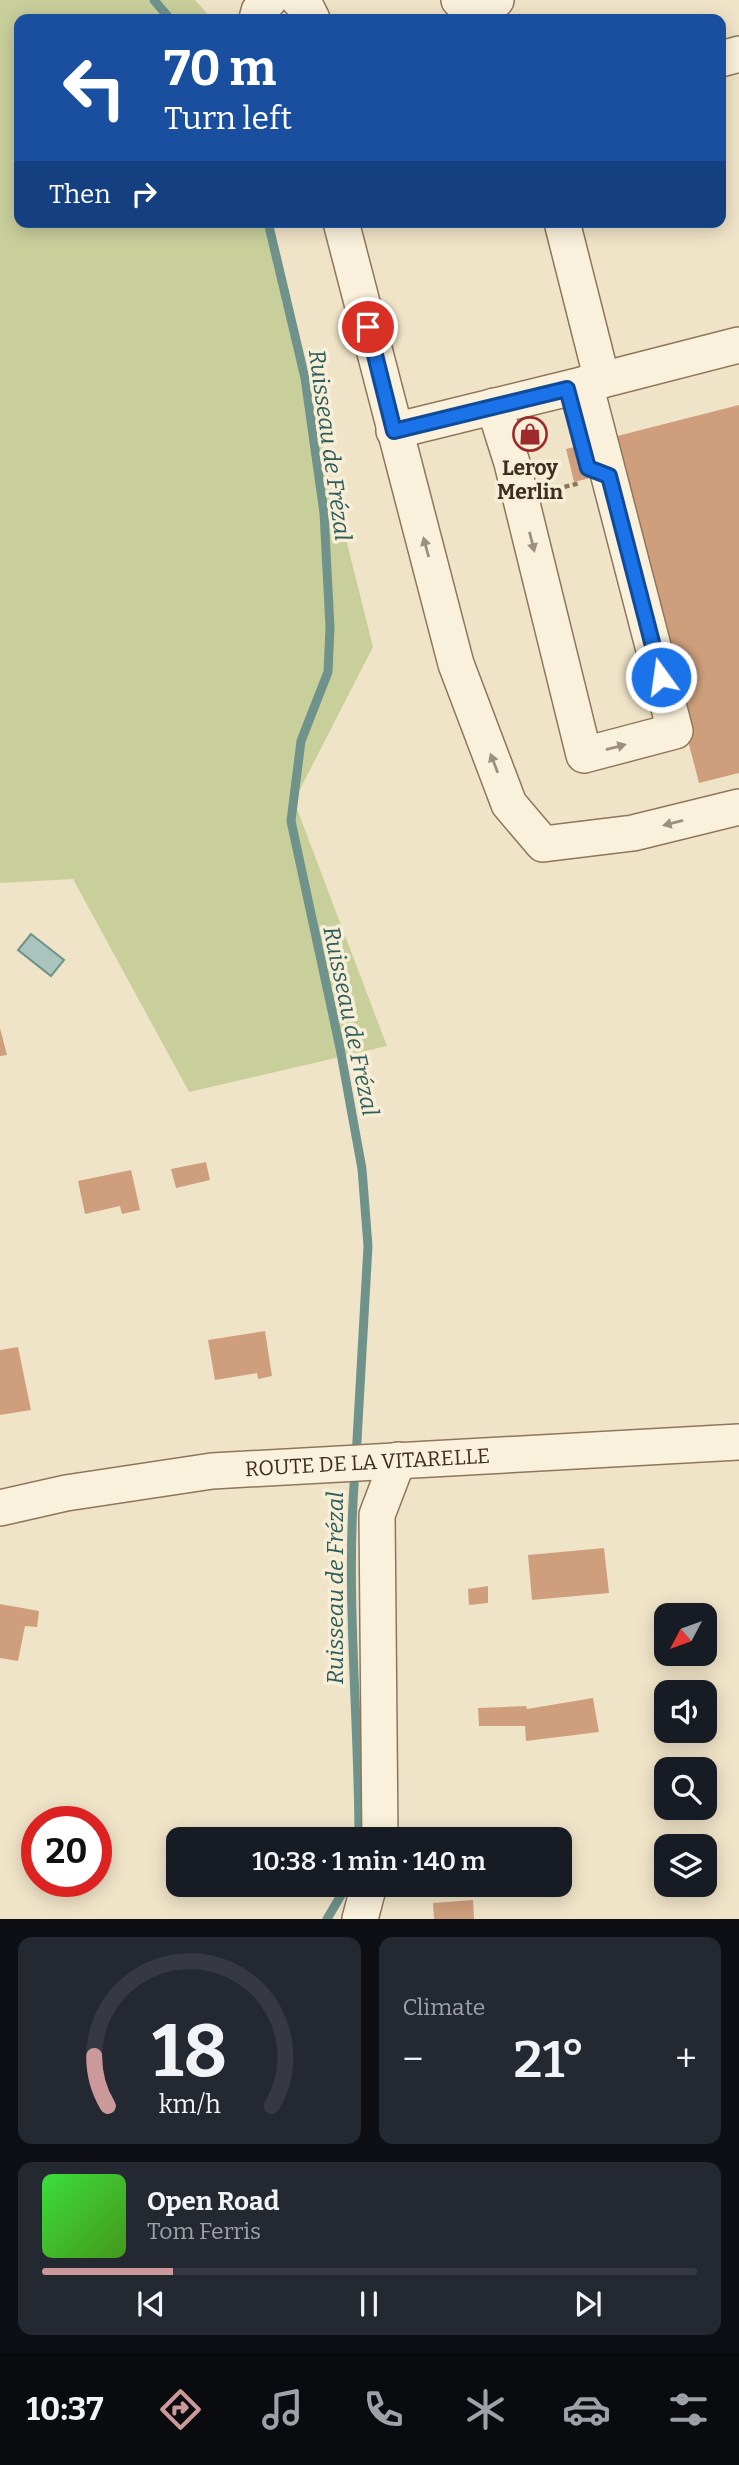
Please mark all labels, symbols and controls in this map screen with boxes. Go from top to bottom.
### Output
text: 70 m [164,39,276,98]
icon: left [49,42,140,133]
text: Turn left [164,99,292,137]
icon: right [125,175,163,213]
text: Then [49,179,111,210]
pin [338,297,398,357]
icon: arrive [349,308,387,346]
water label: Ruisseau de Frézal [303,348,357,542]
shop icon: Leroy Merlin [511,415,549,453]
place label: Leroy Merlin [497,455,563,505]
one-way arrow [527,532,538,554]
one-way arrow [420,536,430,557]
position arrow [624,640,698,714]
one-way arrow [606,741,627,751]
one-way arrow [488,753,499,774]
one-way arrow [662,818,684,829]
water label: Ruisseau de Frézal [317,924,385,1118]
street label: ROUTE DE LA VITARELLE [244,1443,491,1482]
water label: Ruisseau de Frézal [321,1492,349,1684]
north arrow [654,1603,718,1666]
map controls [654,1603,717,1897]
button: sound [654,1680,717,1743]
button: search [654,1757,717,1820]
speed limit sign: 20 [21,1806,112,1897]
button: layers [654,1834,717,1897]
text: 10:38 · 1 min · 140 m [252,1846,486,1877]
text: Climate [403,1993,485,2021]
text: 18 [152,2009,227,2096]
text: 21° [514,2028,585,2091]
text: − [403,2036,423,2082]
text: + [675,2036,697,2082]
text: km/h [158,2090,221,2120]
text: Open Road [147,2186,279,2217]
text: Tom Ferris [147,2217,261,2245]
icon: previous [132,2285,170,2323]
icon: pause [350,2285,388,2323]
icon: next [569,2285,607,2323]
icon: directions [156,2385,205,2434]
icon: music [258,2385,307,2434]
icon: phone [359,2385,408,2434]
icon: climate [461,2385,510,2434]
icon: car [562,2385,611,2434]
icon: filters [664,2385,713,2434]
text: 10:37 [26,2390,104,2428]

